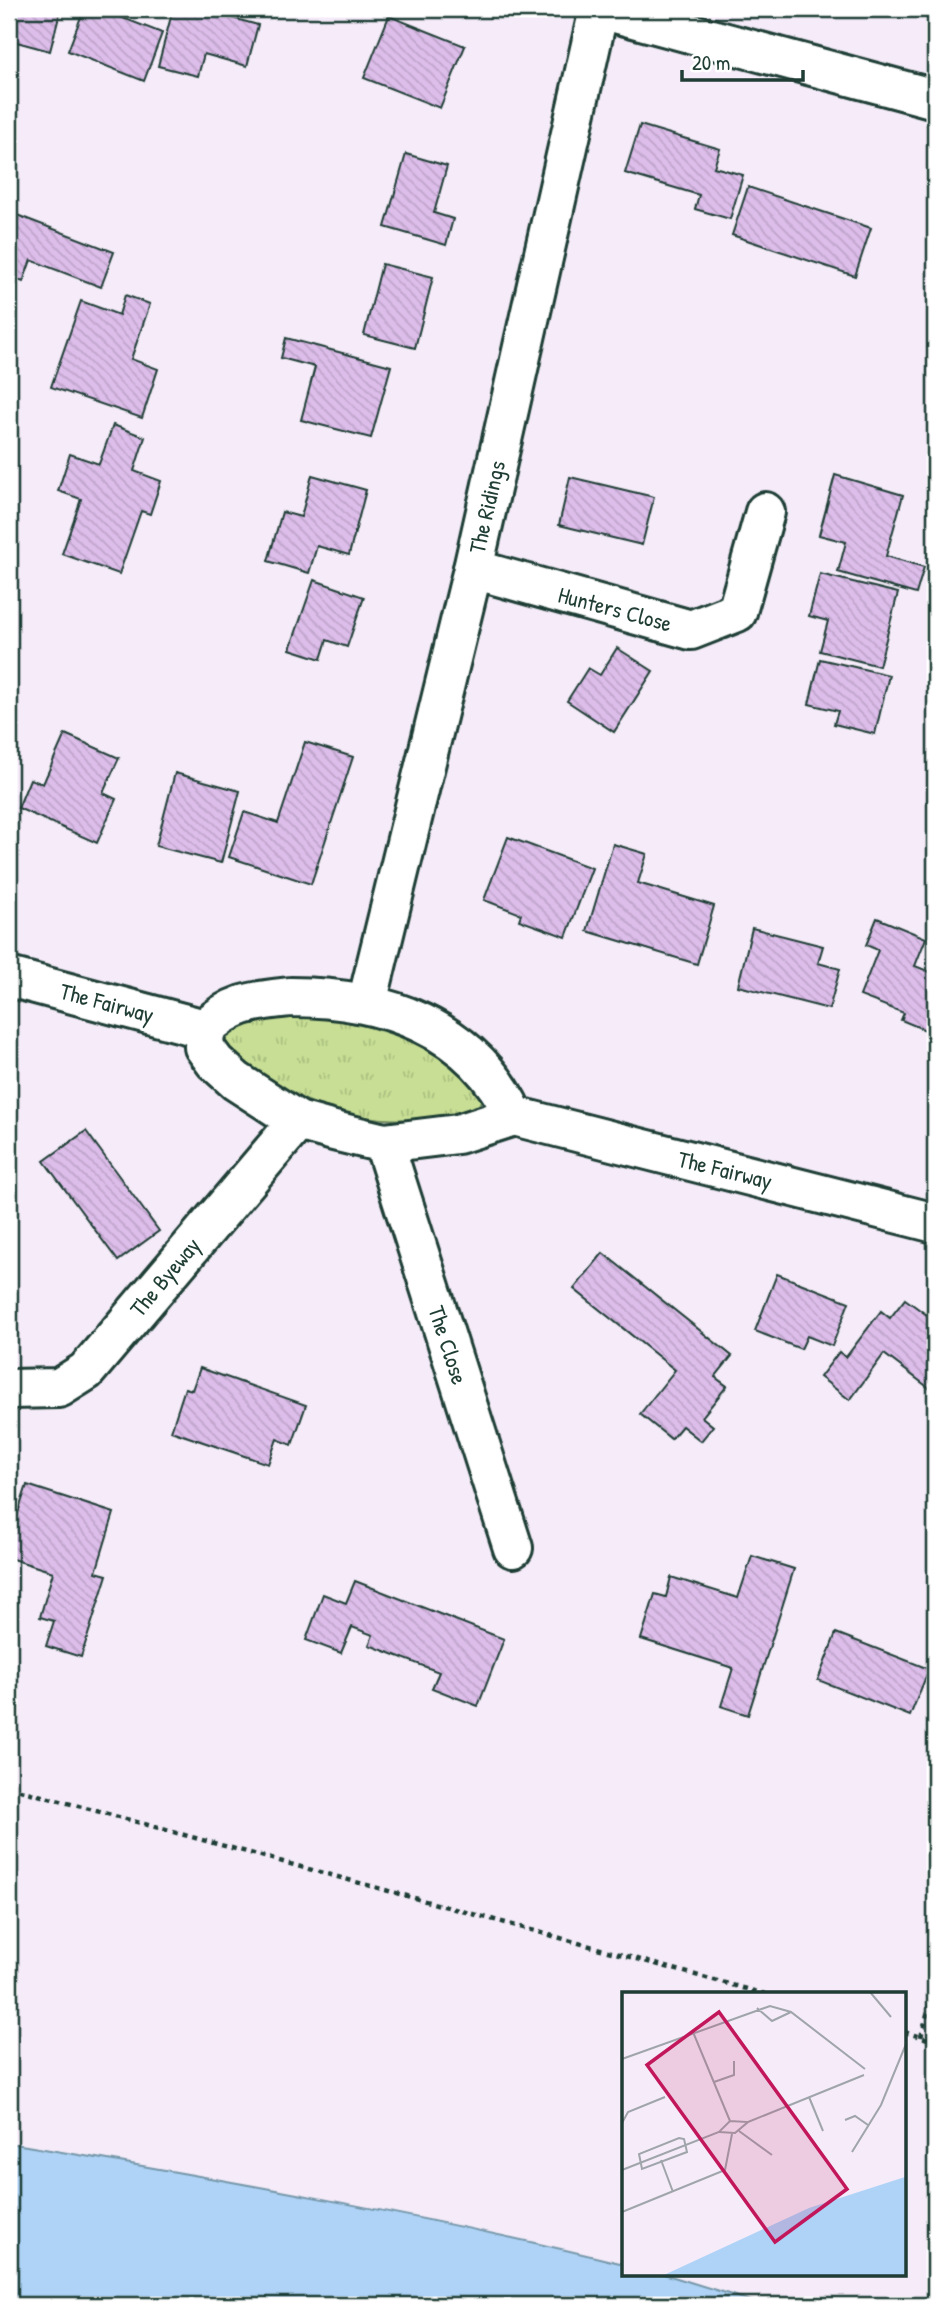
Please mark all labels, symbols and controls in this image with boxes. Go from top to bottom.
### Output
scale bar [682,38,802,82]
text: 20 m [692,48,730,77]
street label: The Ridings [461,457,512,556]
street label: Hunters Close [555,578,675,639]
street label: The Fairway [57,975,158,1030]
street label: The Fairway [675,1143,776,1196]
street label: The Byeway [122,1230,207,1323]
street label: The Close [421,1302,476,1388]
inset map [622,1992,906,2276]

